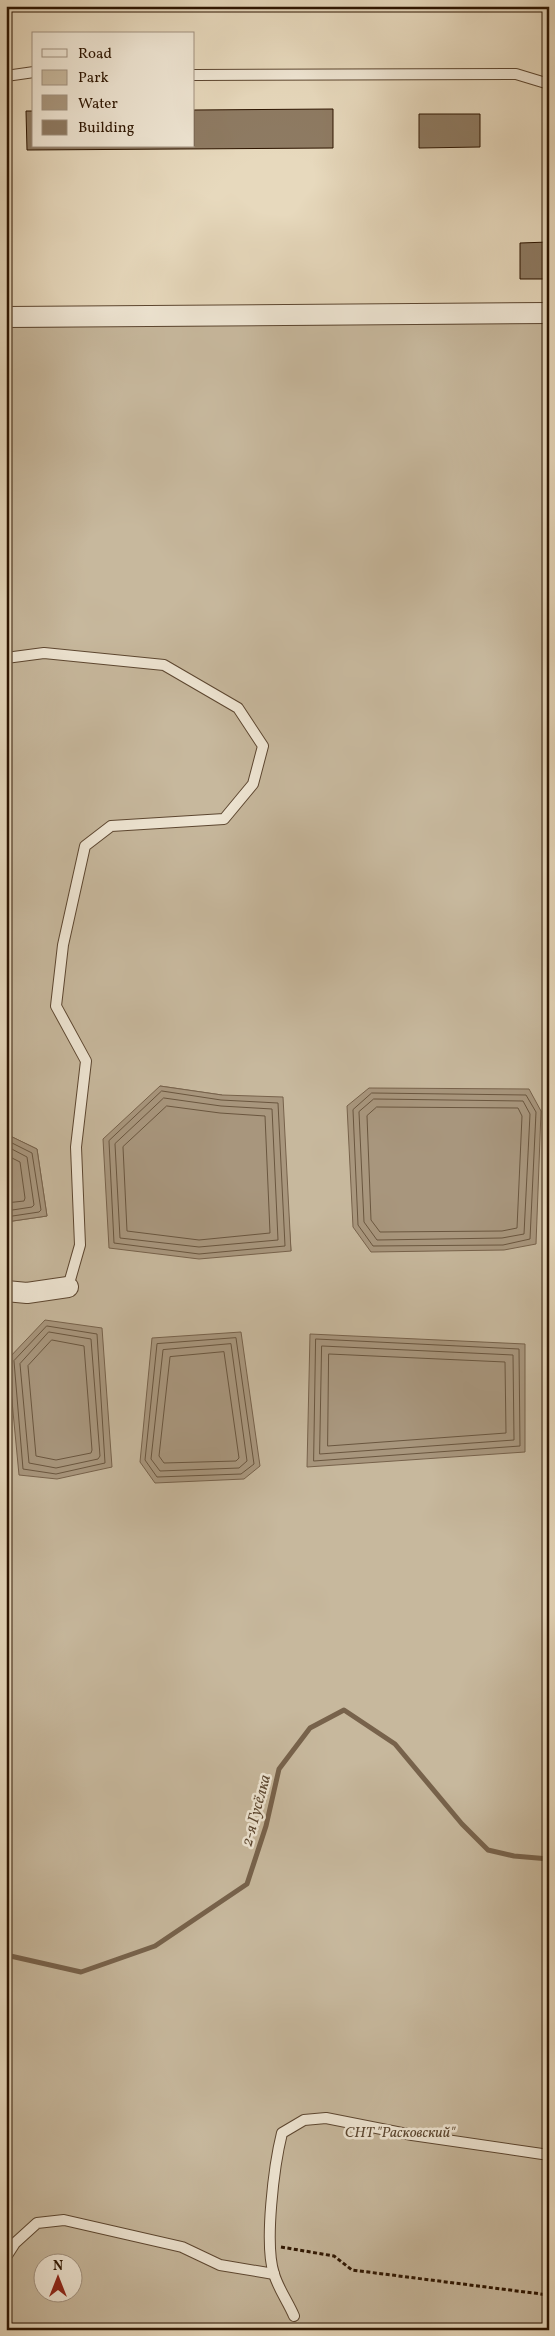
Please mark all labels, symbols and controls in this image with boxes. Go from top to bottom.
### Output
legend [32,32,195,148]
text: Road [78,44,112,65]
text: Park [78,68,109,89]
text: Water [78,94,118,115]
text: Building [78,118,135,139]
water label: 2-я Гусёлка [237,1772,277,1849]
park label: СНТ "Расковский" [345,2123,456,2144]
north arrow [32,2254,82,2304]
text: N [53,2257,63,2276]

